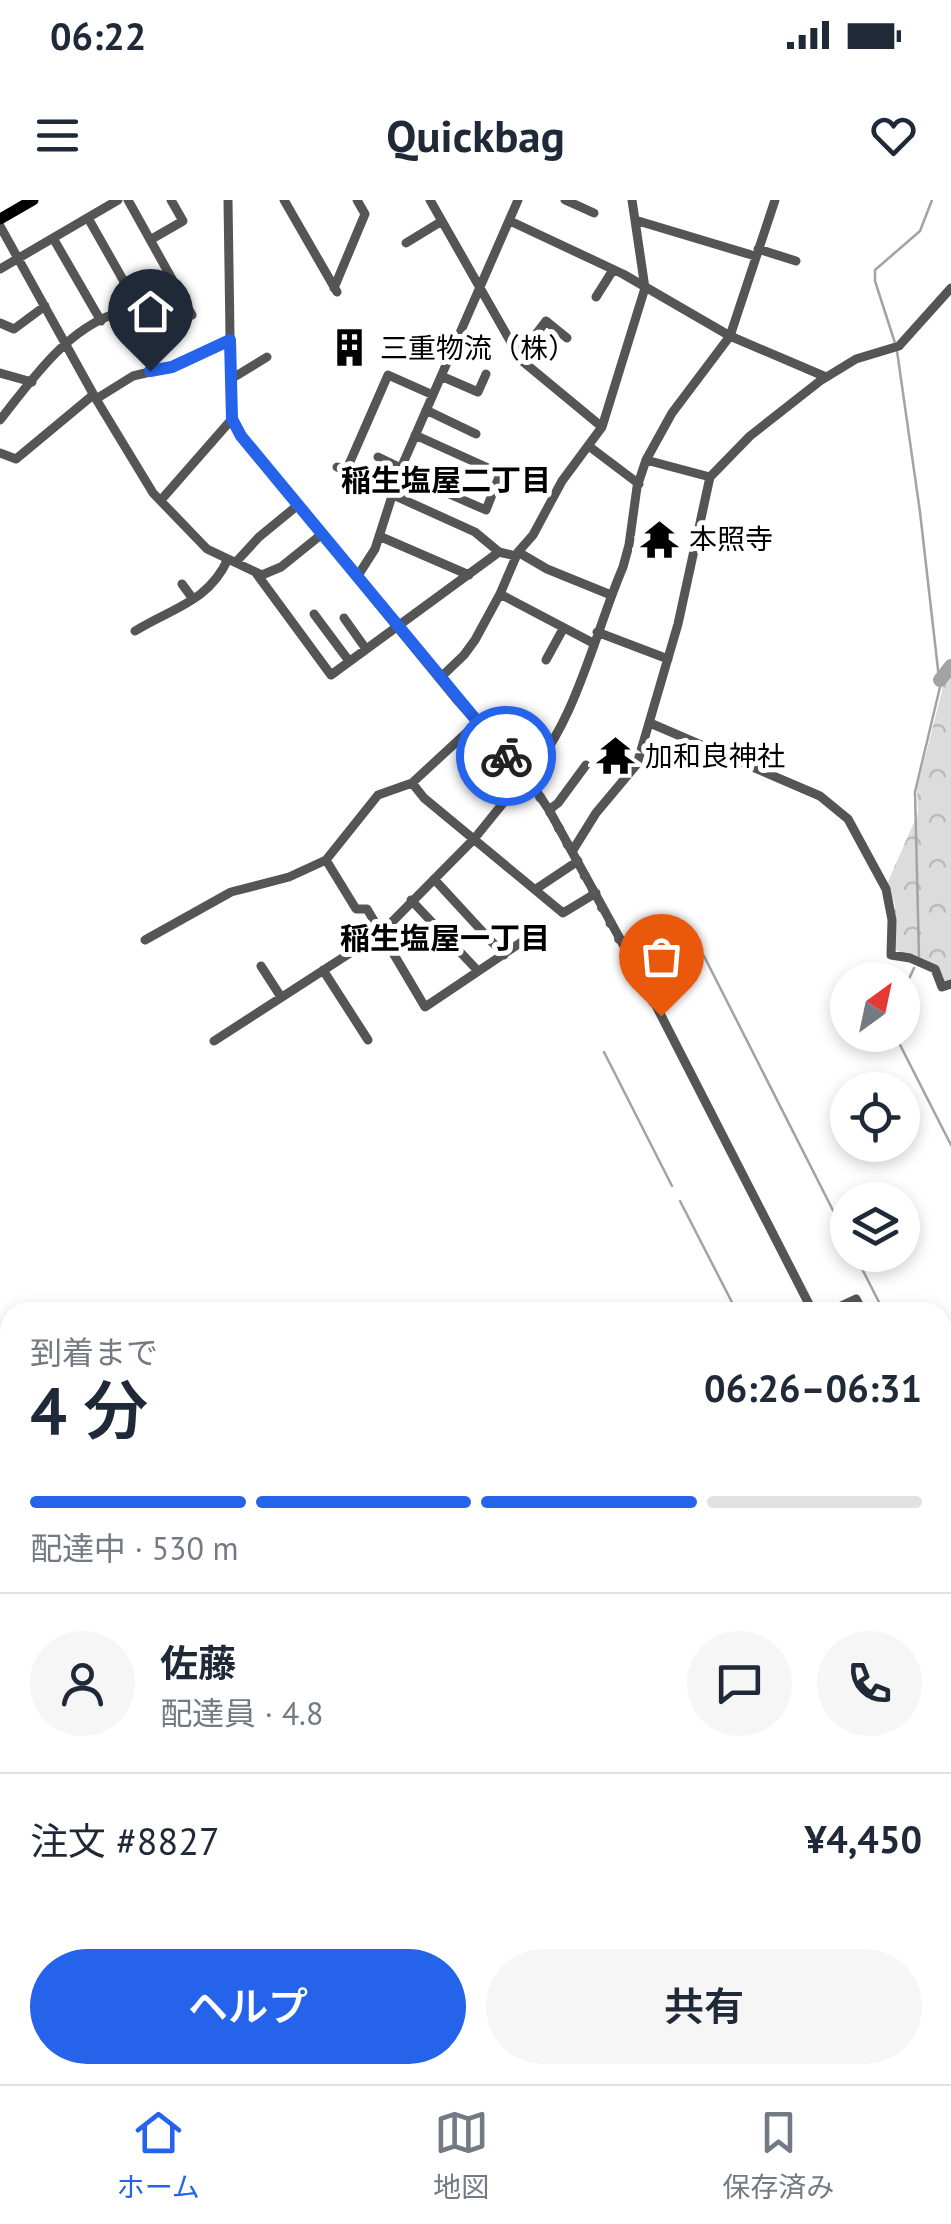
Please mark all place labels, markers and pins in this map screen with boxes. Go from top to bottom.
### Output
pin [108,269,193,372]
building icon: 三重物流（株） [329,327,371,369]
place label: 三重物流（株） [380,329,576,366]
temple icon: 本照寺 [638,518,680,560]
place label: 本照寺 [689,520,773,557]
temple icon: 加和良神社 [594,735,636,777]
place label: 加和良神社 [645,737,785,774]
pin [619,914,704,1017]

